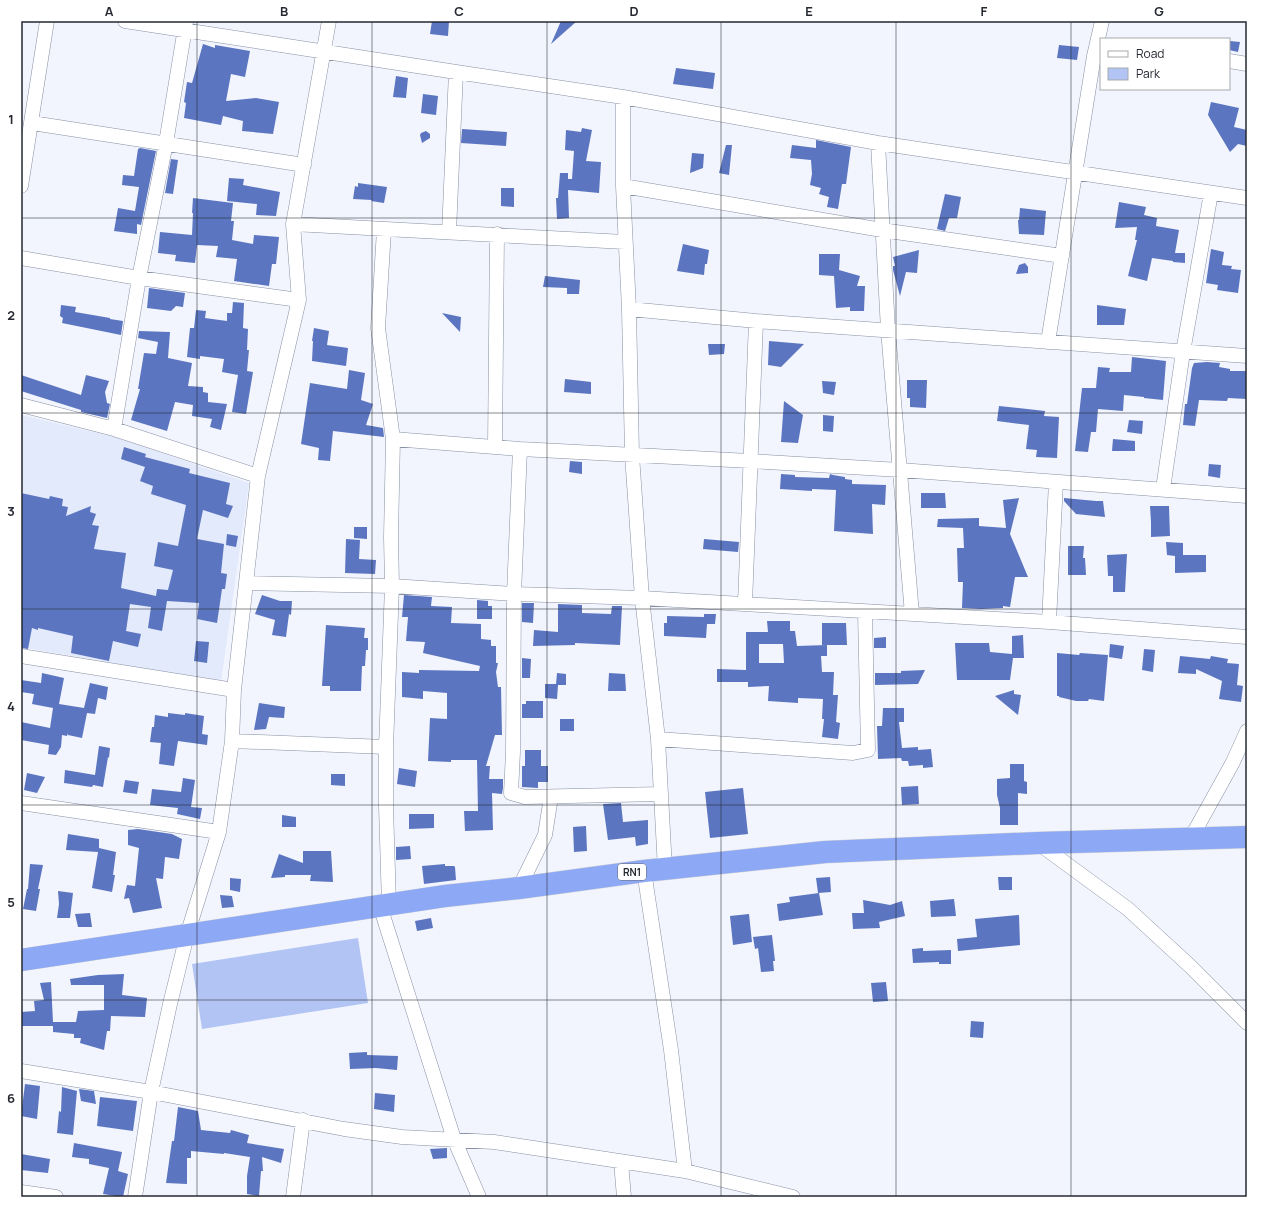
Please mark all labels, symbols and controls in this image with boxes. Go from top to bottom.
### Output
text: A [105,2,114,20]
text: B [280,2,288,20]
text: C [454,2,464,20]
text: D [629,2,639,20]
text: E [805,2,813,20]
text: F [981,2,988,20]
text: G [1154,2,1164,20]
legend [1100,38,1230,90]
text: Road [1136,45,1164,62]
text: Park [1136,65,1161,82]
text: 1 [8,110,14,128]
text: 2 [7,306,15,324]
text: 3 [7,502,15,520]
text: 4 [7,697,15,715]
road number: RN1 [618,864,646,880]
text: 5 [7,893,15,911]
text: 6 [7,1089,15,1107]

